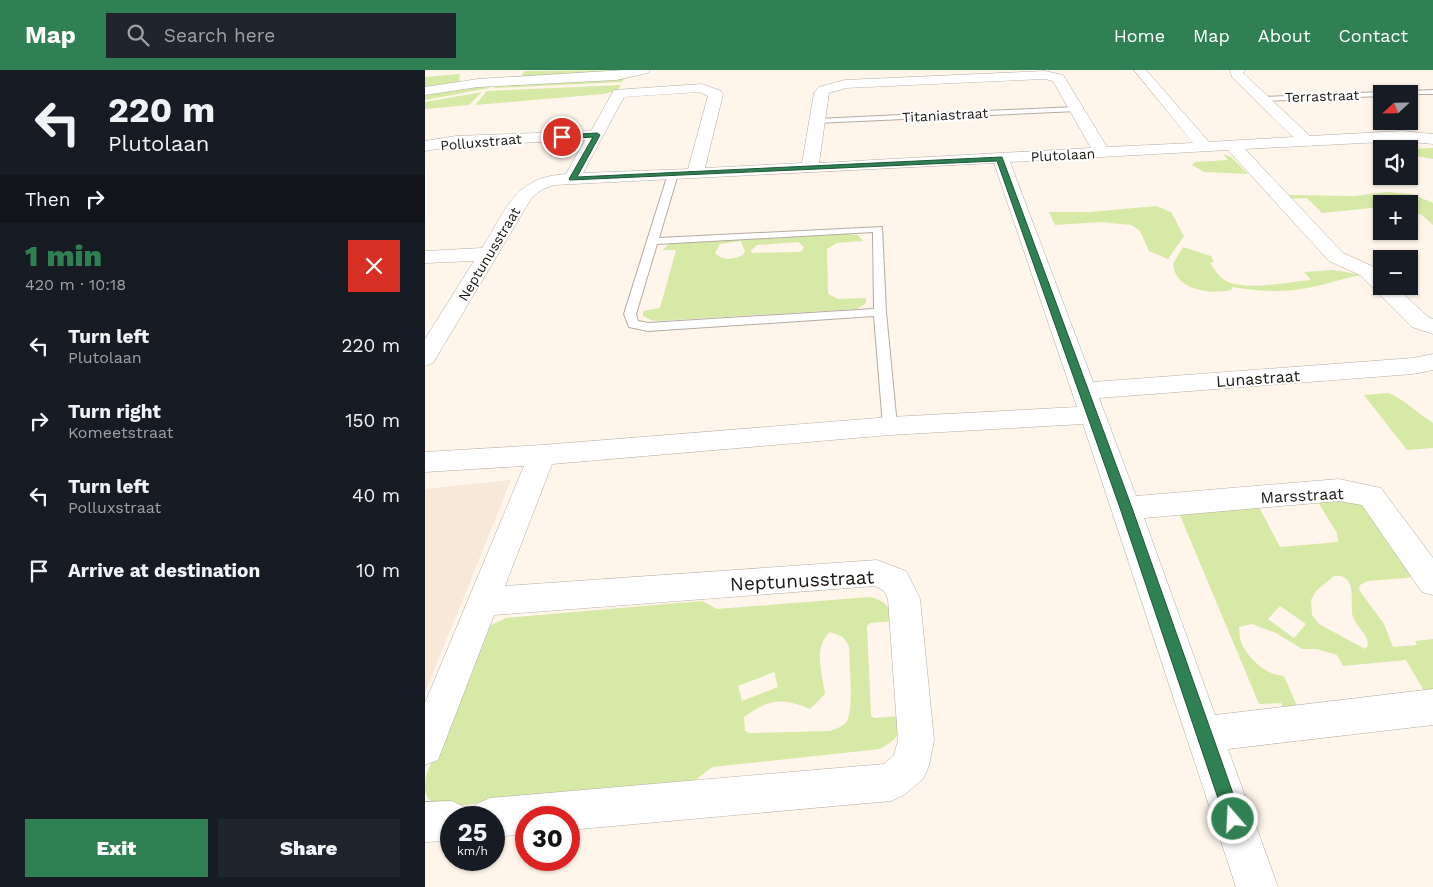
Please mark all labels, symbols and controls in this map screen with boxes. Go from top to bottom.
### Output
search box [106,13,456,58]
text: Map [25,21,76,49]
icon: search [124,21,152,49]
text: Search here [164,24,275,47]
text: Home [1114,25,1165,46]
text: Map [1193,25,1230,46]
text: About [1258,25,1310,46]
text: Contact [1338,25,1408,46]
north arrow [1373,85,1417,130]
map controls [1373,85,1418,295]
street label: Terrastraat [1285,87,1360,105]
text: 220 m [108,89,215,131]
icon: left [25,90,90,155]
street label: Titaniastraat [902,105,989,125]
pin [541,116,583,158]
icon: arrive [548,123,576,151]
street label: Polluxstraat [440,130,522,154]
text: Plutolaan [108,131,209,156]
button: sound [1373,140,1418,185]
street label: Plutolaan [1030,145,1096,165]
icon: right [81,185,109,213]
text: Then [25,188,71,211]
button: + [1373,195,1418,240]
street label: Neptunusstraat [455,204,523,304]
text: 1 min [25,238,102,273]
button: close [348,240,400,292]
button: − [1373,250,1418,295]
text: 420 m · 10:18 [25,275,126,294]
text: Turn left [68,325,149,348]
icon: left [25,332,53,360]
text: 220 m [341,334,400,357]
text: Plutolaan [68,348,142,367]
street label: Lunastraat [1215,366,1301,391]
text: Turn right [68,400,161,423]
icon: right [25,407,53,435]
text: 150 m [345,409,400,432]
text: Komeetstraat [68,423,174,442]
text: Turn left [68,475,149,498]
icon: left [25,482,53,510]
text: 40 m [352,484,400,507]
street label: Marsstraat [1260,484,1344,507]
text: Polluxstraat [68,498,161,517]
icon: arrive [25,557,53,585]
text: Arrive at destination [68,559,260,582]
text: 10 m [356,559,400,582]
street label: Neptunusstraat [729,565,875,596]
position arrow [1206,792,1258,844]
speed limit sign: 30 [515,806,580,871]
text: 25 [458,818,487,847]
button: Exit [25,819,208,877]
button: Share [218,819,400,877]
text: km/h [457,844,488,858]

